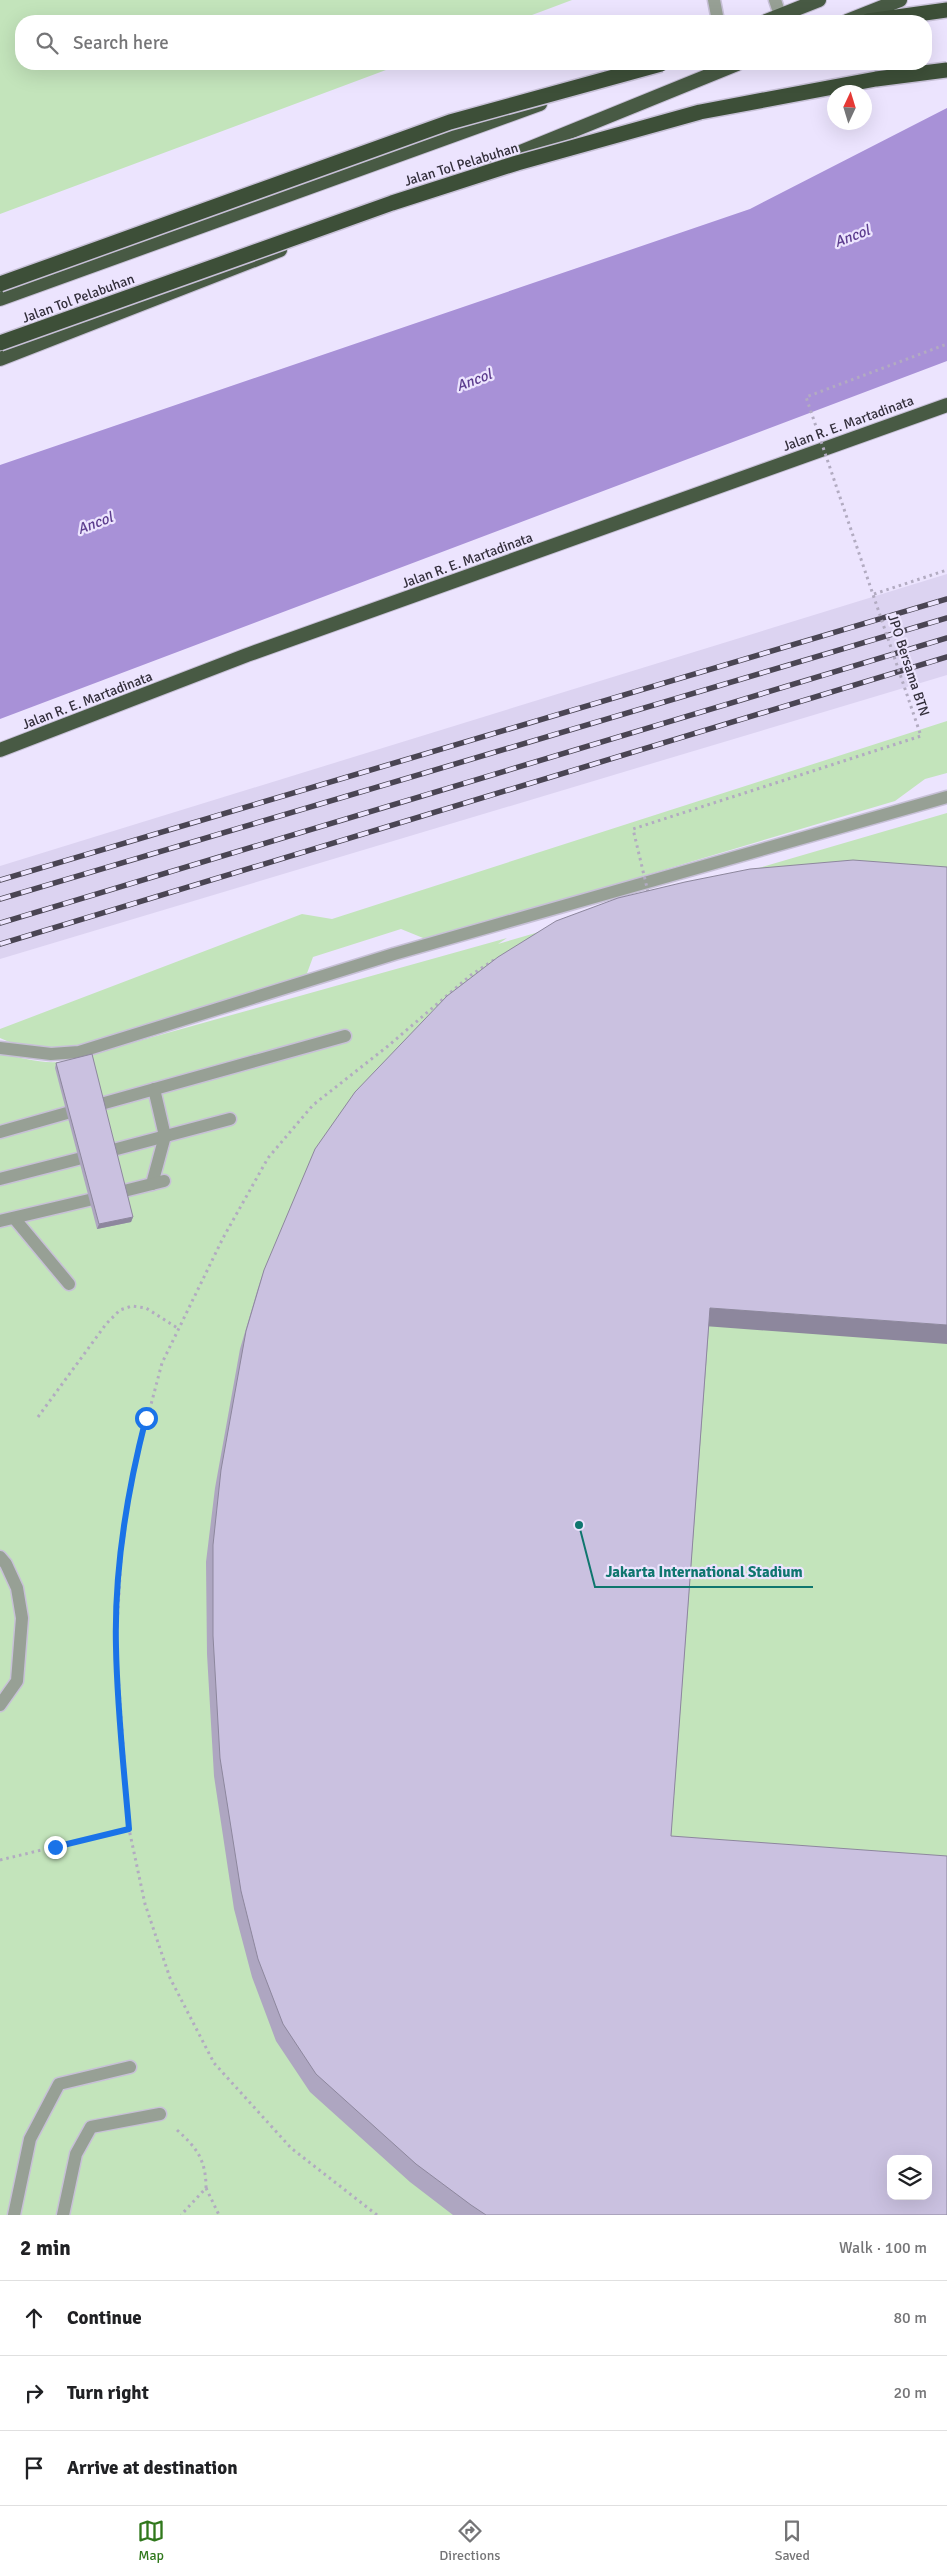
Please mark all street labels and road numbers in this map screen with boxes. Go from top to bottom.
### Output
street label: Jalan Tol Pelabuhan [402,139,520,190]
street label: Jalan Tol Pelabuhan [20,270,137,327]
street label: Jalan R. E. Martadinata [780,392,916,455]
street label: Jalan R. E. Martadinata [399,529,535,592]
street label: JPO Bersama BTN [884,612,933,718]
street label: Jalan R. E. Martadinata [20,668,155,733]

